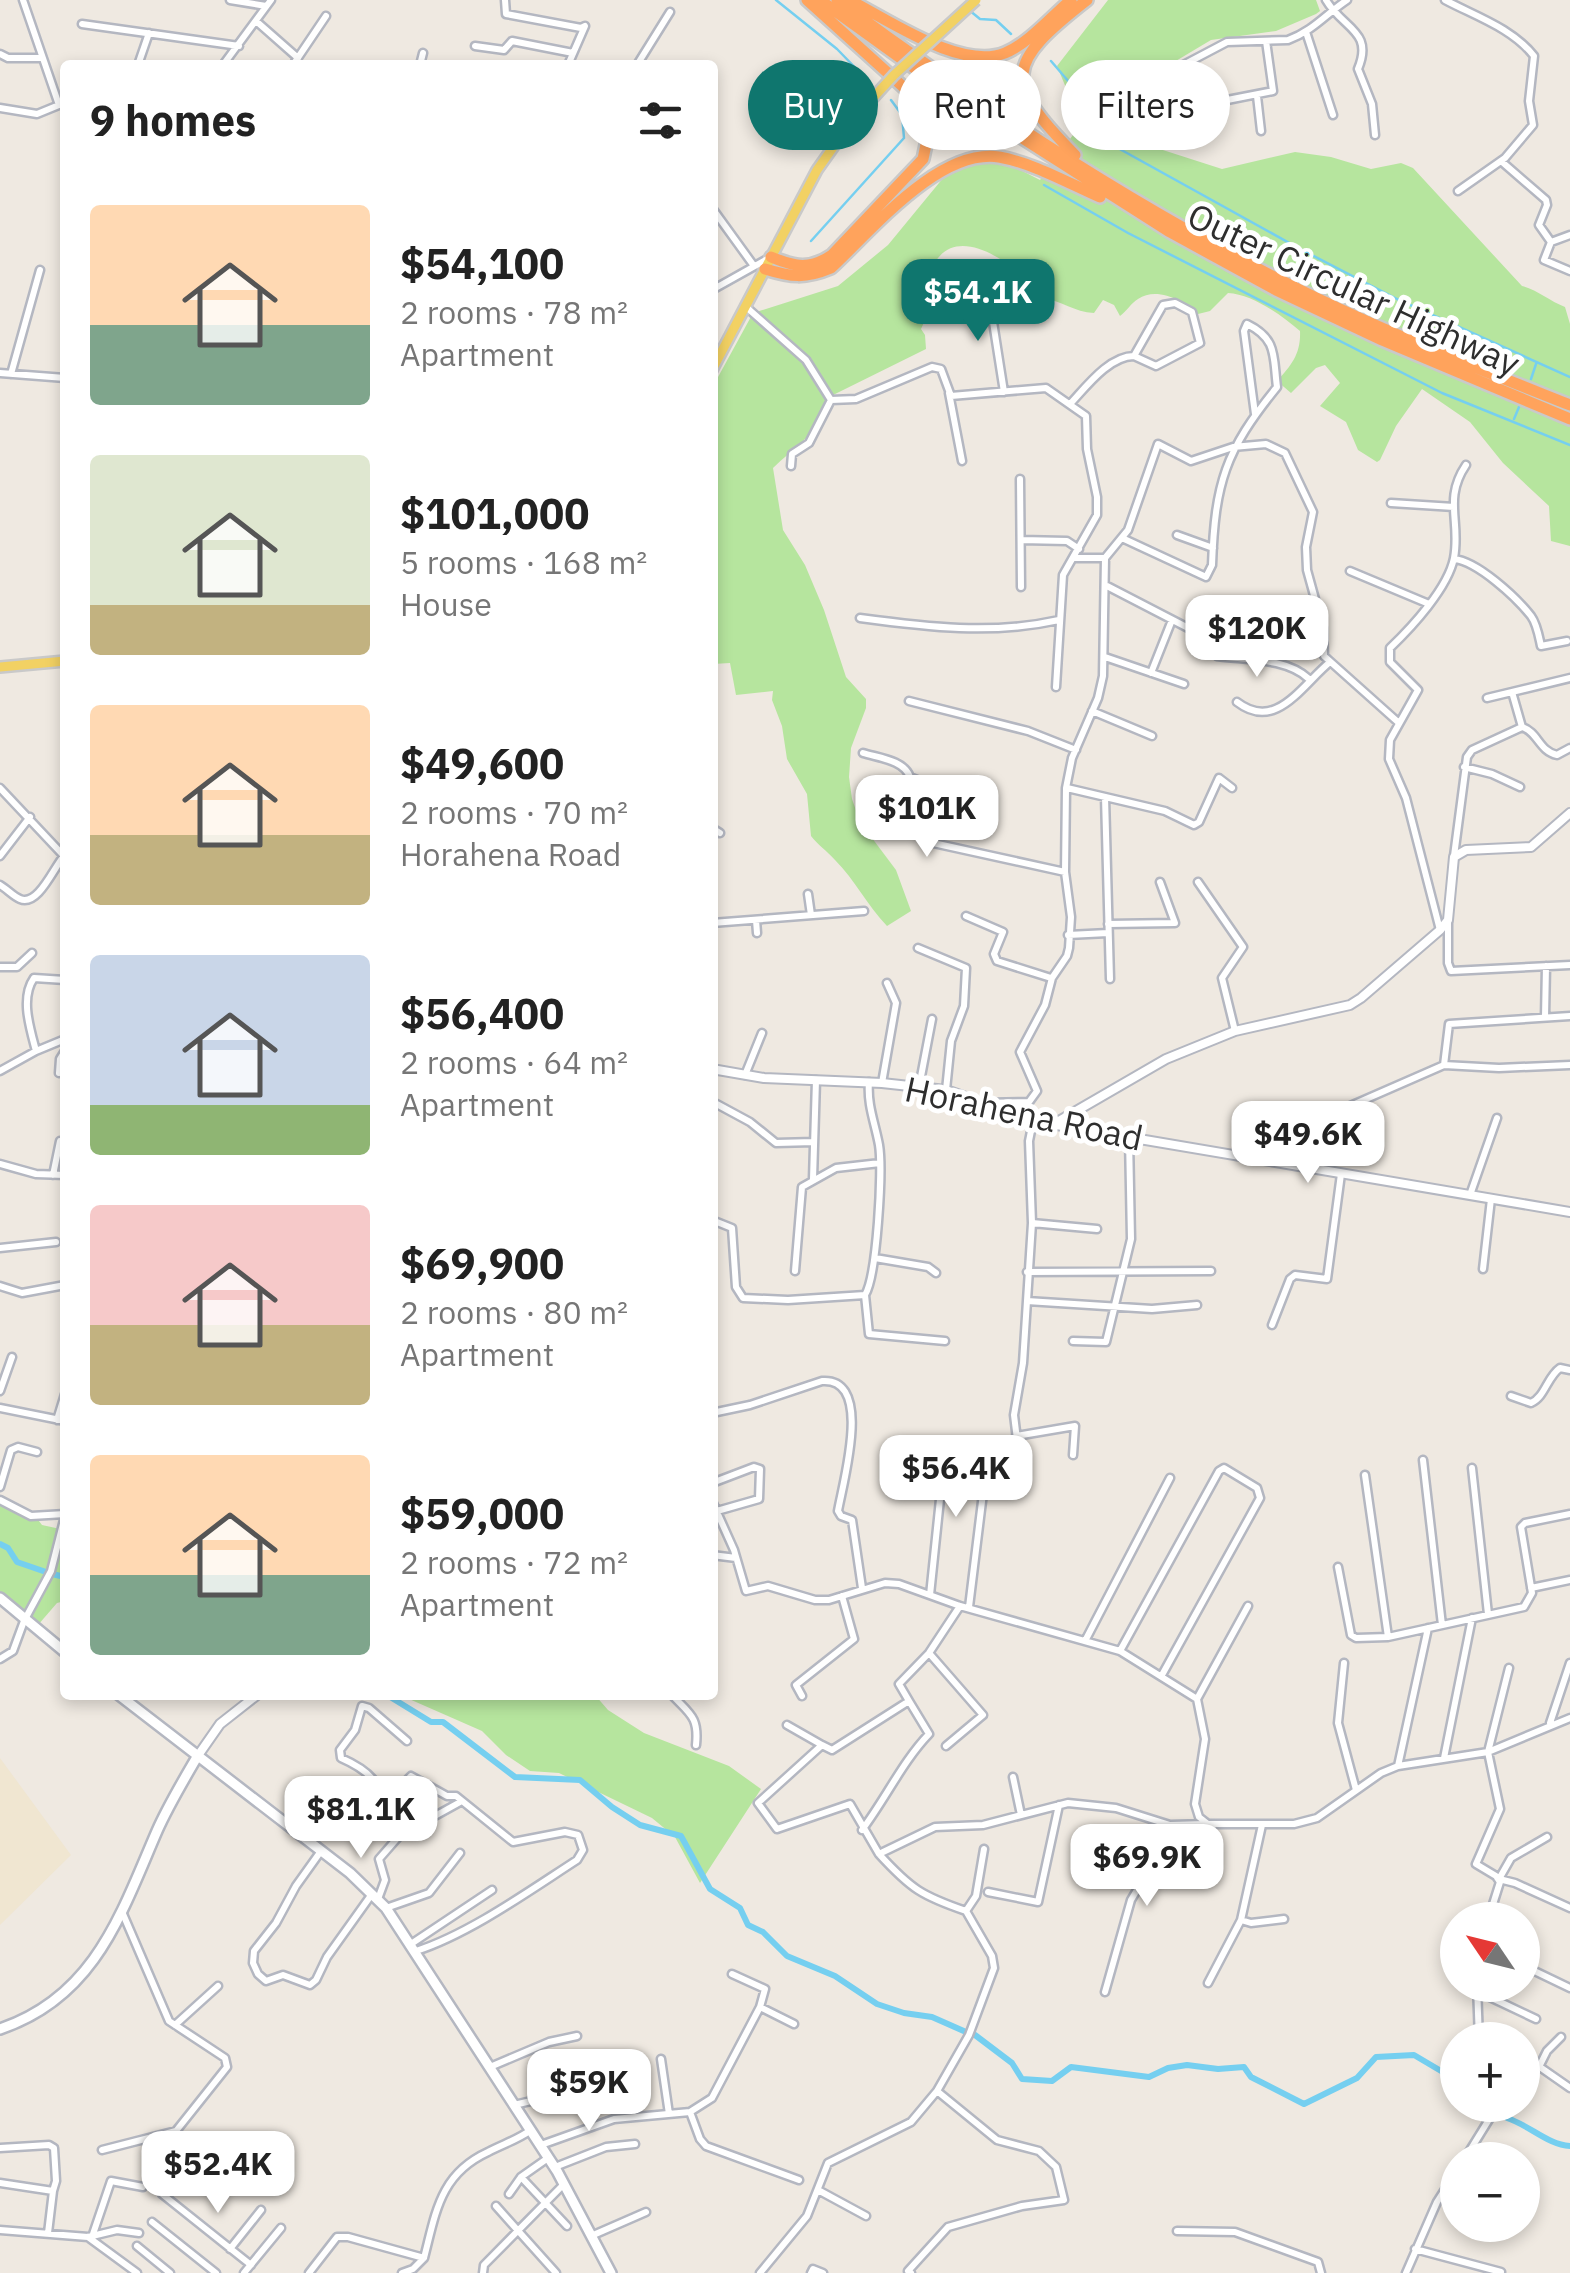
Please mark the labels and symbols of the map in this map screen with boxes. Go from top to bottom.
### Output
street label: Outer Circular Highway [1181,192,1527,386]
pin: $54.1K [897,259,1059,344]
pin: $120K [1187,595,1327,680]
pin: $101K [857,775,997,860]
street label: Horahena Road [901,1065,1147,1161]
pin: $49.6K [1227,1101,1389,1186]
pin: $56.4K [875,1435,1037,1520]
pin: $81.1K [280,1776,442,1861]
pin: $69.9K [1066,1824,1228,1909]
north arrow [1440,1902,1540,2002]
pin: $59K [530,2049,648,2134]
pin: $52.4K [137,2131,299,2216]

